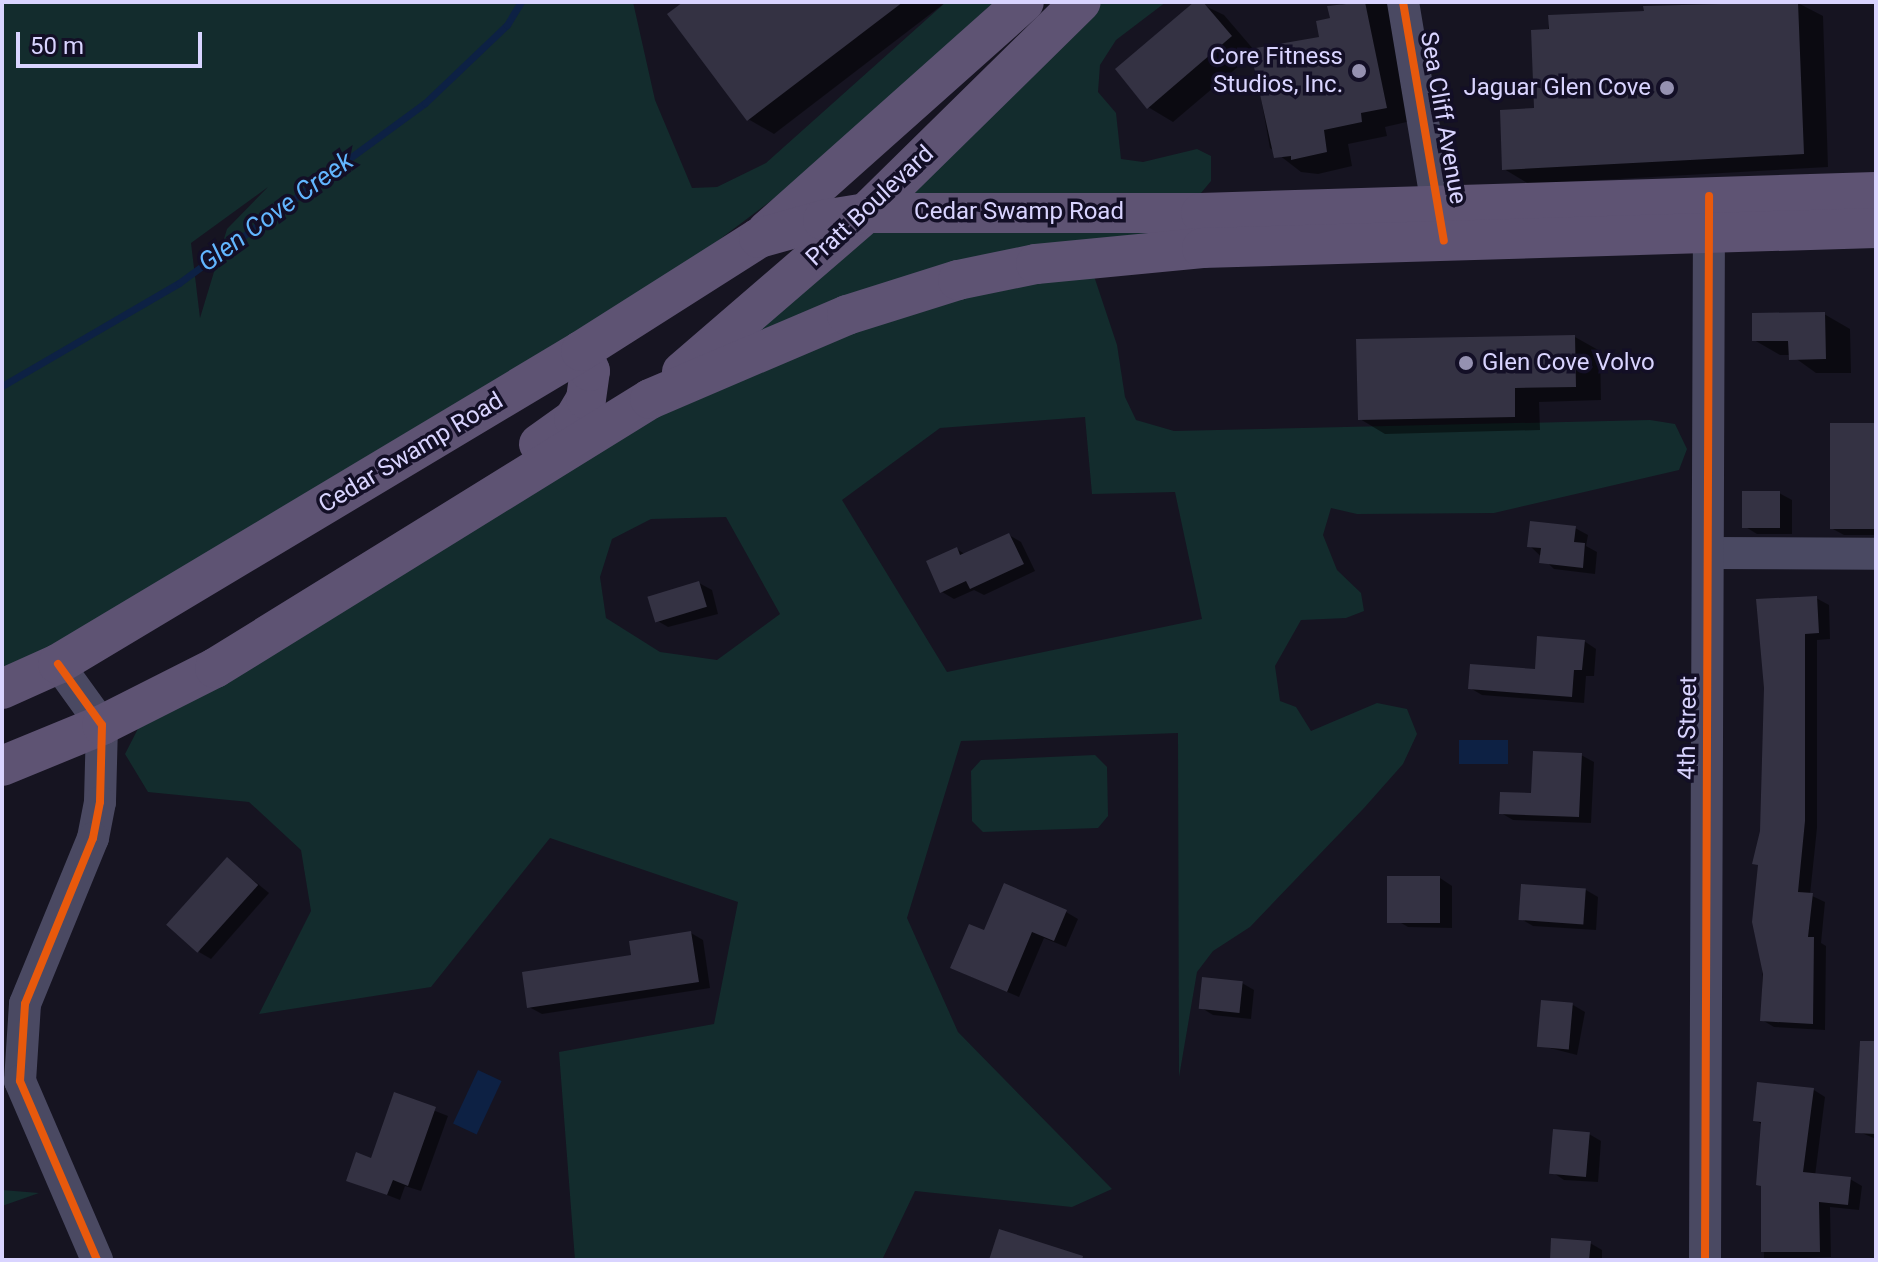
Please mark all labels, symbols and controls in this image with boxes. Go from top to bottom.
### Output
scale bar [20,16,206,66]
street label: Sea Cliff Avenue [1414,30,1472,206]
text: 50 m [30,32,84,60]
place label: Core Fitness Studios, Inc. [1209,43,1343,99]
marker: Core Fitness Studios, Inc. [1350,62,1368,80]
place label: Jaguar Glen Cove [1463,74,1651,102]
marker: Jaguar Glen Cove [1658,79,1676,97]
street label: Pratt Boulevard [800,140,940,272]
water label: Glen Cove Creek [193,145,359,279]
street label: Cedar Swamp Road [914,198,1124,226]
place label: Glen Cove Volvo [1482,349,1655,377]
marker: Glen Cove Volvo [1457,354,1475,372]
street label: Cedar Swamp Road [314,387,508,519]
street label: 4th Street [1673,676,1703,780]

